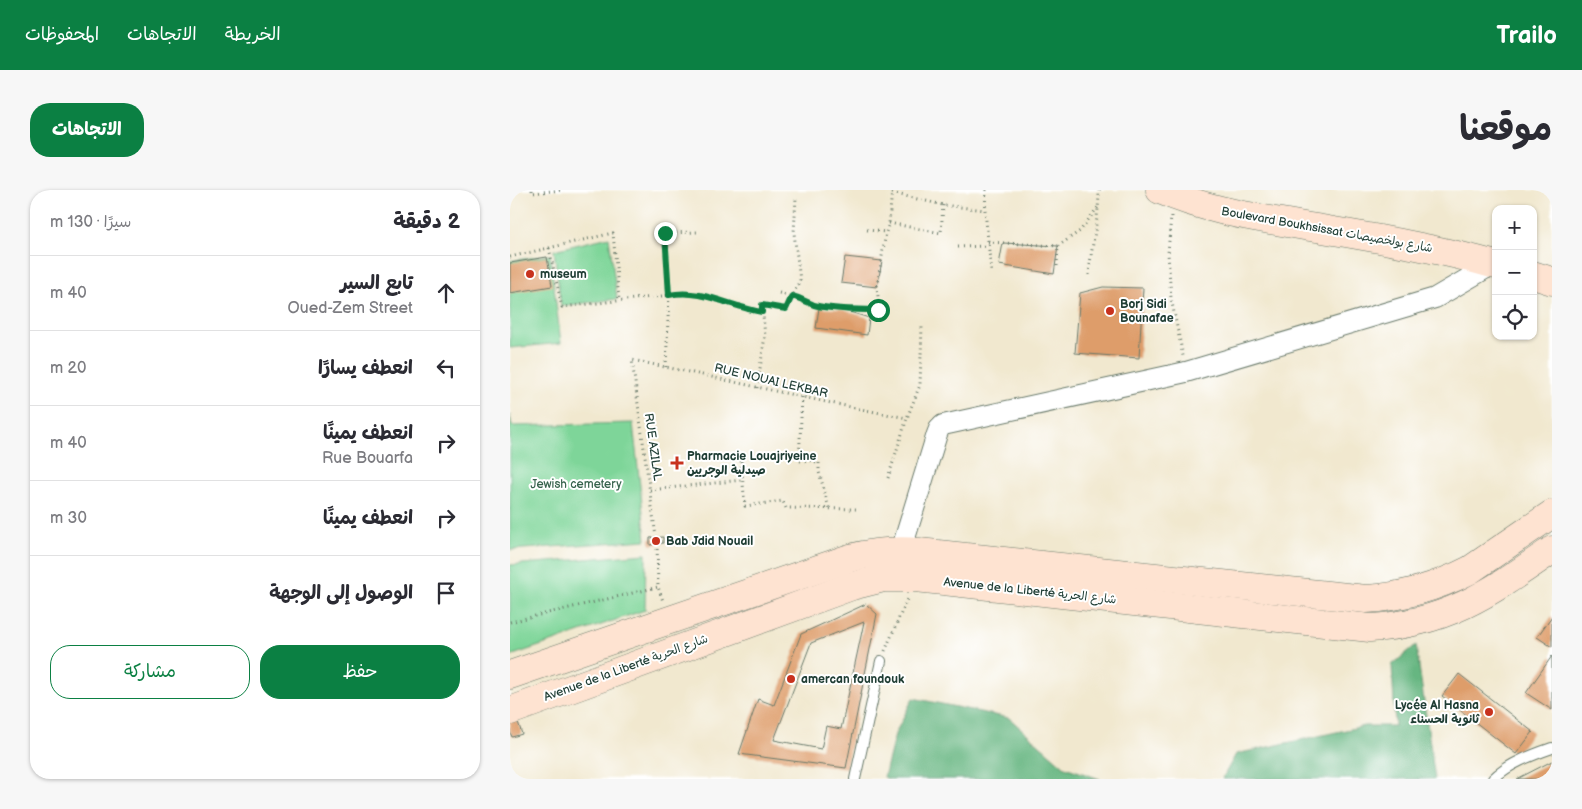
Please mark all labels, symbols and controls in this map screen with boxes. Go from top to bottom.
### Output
text: Trailo [1497,21,1557,50]
text: المحفوظات [25,24,99,45]
text: الاتجاهات [127,24,197,45]
text: الخريطة [225,24,281,45]
button: الاتجاهات [30,103,144,157]
text: موقعنا [1459,108,1552,151]
street label: Boulevard Boukhsissat شارع بولخصيصات [1220,204,1434,257]
map controls [1492,205,1537,340]
button: + [1492,205,1537,250]
text: 2 دقيقة [393,209,460,234]
text: سيرًا · 130 m [50,213,131,232]
route end [654,222,677,245]
button: − [1492,250,1537,295]
place label: museum [540,267,587,282]
marker: museum [524,268,536,280]
text: تابع السير [340,272,413,295]
icon: ahead [432,279,460,307]
text: 40 m [50,284,87,303]
button: locate [1492,295,1537,340]
place label: Borj Sidi Bounafae [1120,297,1174,326]
text: Oued-Zem Street [288,299,413,318]
route start [867,299,890,322]
marker: Borj Sidi Bounafae [1104,305,1116,317]
icon: left [432,354,460,382]
text: انعطف يسارًا [318,357,413,380]
text: 20 m [50,359,86,378]
street label: RUE NOUAI LEKBAR [713,361,830,401]
street label: RUE AZILAL [641,412,665,482]
text: انعطف يمينًا [323,422,413,445]
icon: right [432,429,460,457]
text: 40 m [50,434,87,453]
text: Rue Bouarfa [322,449,413,468]
place label: Pharmacie Louajriyeine صيدلية الوجريين [687,449,816,478]
marker: Pharmacie Louajriyeine صيدلية الوجريين [671,457,683,469]
park label: Jewish cemetery [530,477,622,492]
icon: right [432,504,460,532]
text: انعطف يمينًا [323,507,413,530]
text: 30 m [50,509,87,528]
place label: Bab Jdid Nouail [666,534,753,549]
marker: Bab Jdid Nouail [650,535,662,547]
street label: Avenue de la Liberté شارع الحرية [943,574,1117,609]
icon: arrive [432,579,460,607]
text: الوصول إلى الوجهة [269,582,413,605]
street label: Avenue de la Liberté شارع الحرية [542,631,711,706]
button: مشاركة [50,645,250,699]
button: حفظ [260,645,460,699]
place label: amercan foundouk [801,672,905,687]
marker: amercan foundouk [785,673,797,685]
place label: Lycée Al Hasna ثانوية الحسناء [1395,698,1481,727]
marker: Lycée Al Hasna ثانوية الحسناء [1483,706,1495,718]

